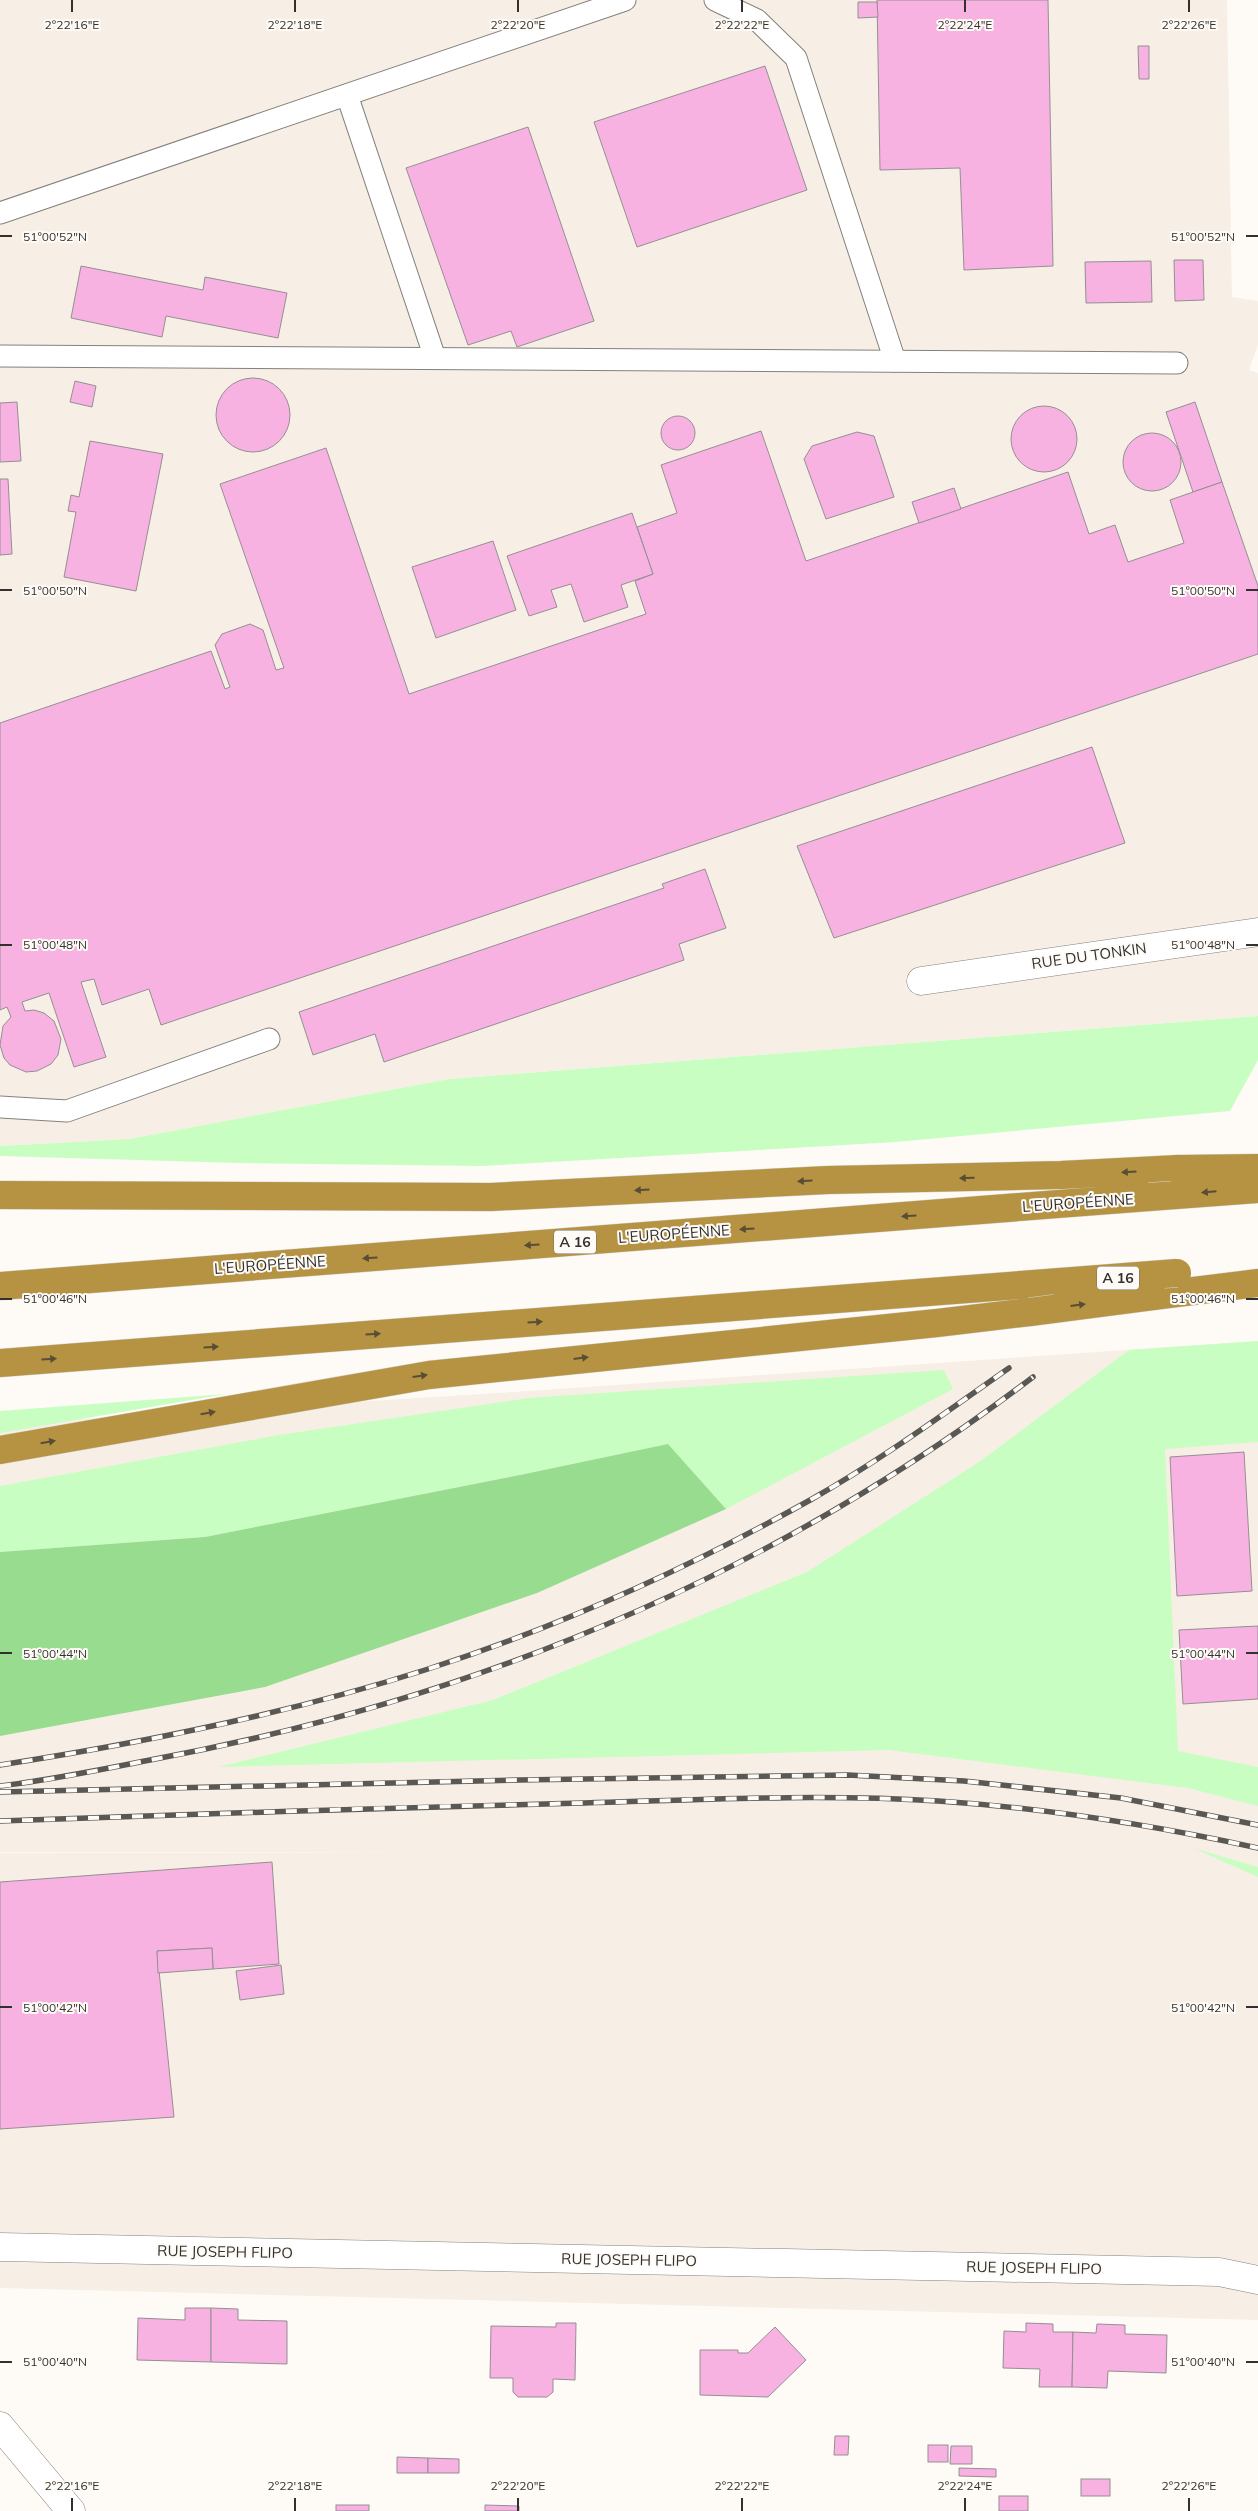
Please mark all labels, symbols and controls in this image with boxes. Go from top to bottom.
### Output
text: 2°22'16"E [45,17,99,32]
text: 2°22'18"E [268,17,322,32]
text: 2°22'20"E [491,17,545,32]
text: 2°22'22"E [715,17,769,32]
text: 2°22'24"E [938,17,992,32]
text: 2°22'26"E [1162,17,1216,32]
text: 51°00'52"N [23,229,87,244]
text: 51°00'52"N [1171,229,1235,244]
text: 51°00'50"N [23,583,87,598]
text: 51°00'50"N [1171,583,1235,598]
text: 51°00'48"N [23,937,87,952]
text: 51°00'48"N [1171,937,1235,952]
street label: RUE DU TONKIN [1030,938,1148,973]
one-way arrow [1121,1168,1137,1176]
one-way arrow [959,1174,975,1182]
one-way arrow [796,1178,812,1186]
one-way arrow [634,1186,650,1194]
street label: L'EUROPÉENNE [1022,1189,1135,1216]
one-way arrow [1201,1189,1217,1197]
one-way arrow [900,1212,916,1220]
street label: L'EUROPÉENNE [618,1220,731,1247]
one-way arrow [738,1225,754,1233]
road number: A 16 [554,1230,596,1254]
one-way arrow [524,1242,540,1250]
street label: L'EUROPÉENNE [214,1251,327,1278]
one-way arrow [362,1254,378,1262]
road number: A 16 [1097,1266,1139,1290]
text: 51°00'46"N [23,1291,87,1306]
text: 51°00'46"N [1171,1291,1235,1306]
one-way arrow [1070,1301,1086,1309]
one-way arrow [527,1318,543,1326]
one-way arrow [365,1330,381,1338]
one-way arrow [203,1342,219,1350]
one-way arrow [573,1354,589,1362]
one-way arrow [41,1355,57,1363]
one-way arrow [412,1372,428,1380]
one-way arrow [200,1409,216,1417]
one-way arrow [40,1437,56,1445]
text: 51°00'44"N [23,1646,87,1661]
text: 51°00'44"N [1171,1646,1235,1661]
text: 51°00'42"N [23,2000,87,2015]
text: 51°00'42"N [1171,2000,1235,2015]
street label: RUE JOSEPH FLIPO [157,2241,293,2262]
street label: RUE JOSEPH FLIPO [561,2249,697,2270]
street label: RUE JOSEPH FLIPO [966,2257,1102,2278]
text: 51°00'40"N [23,2354,87,2369]
text: 51°00'40"N [1171,2354,1235,2369]
text: 2°22'16"E [45,2478,99,2493]
text: 2°22'18"E [268,2478,322,2493]
text: 2°22'20"E [491,2478,545,2493]
text: 2°22'22"E [715,2478,769,2493]
text: 2°22'24"E [938,2478,992,2493]
text: 2°22'26"E [1162,2478,1216,2493]

